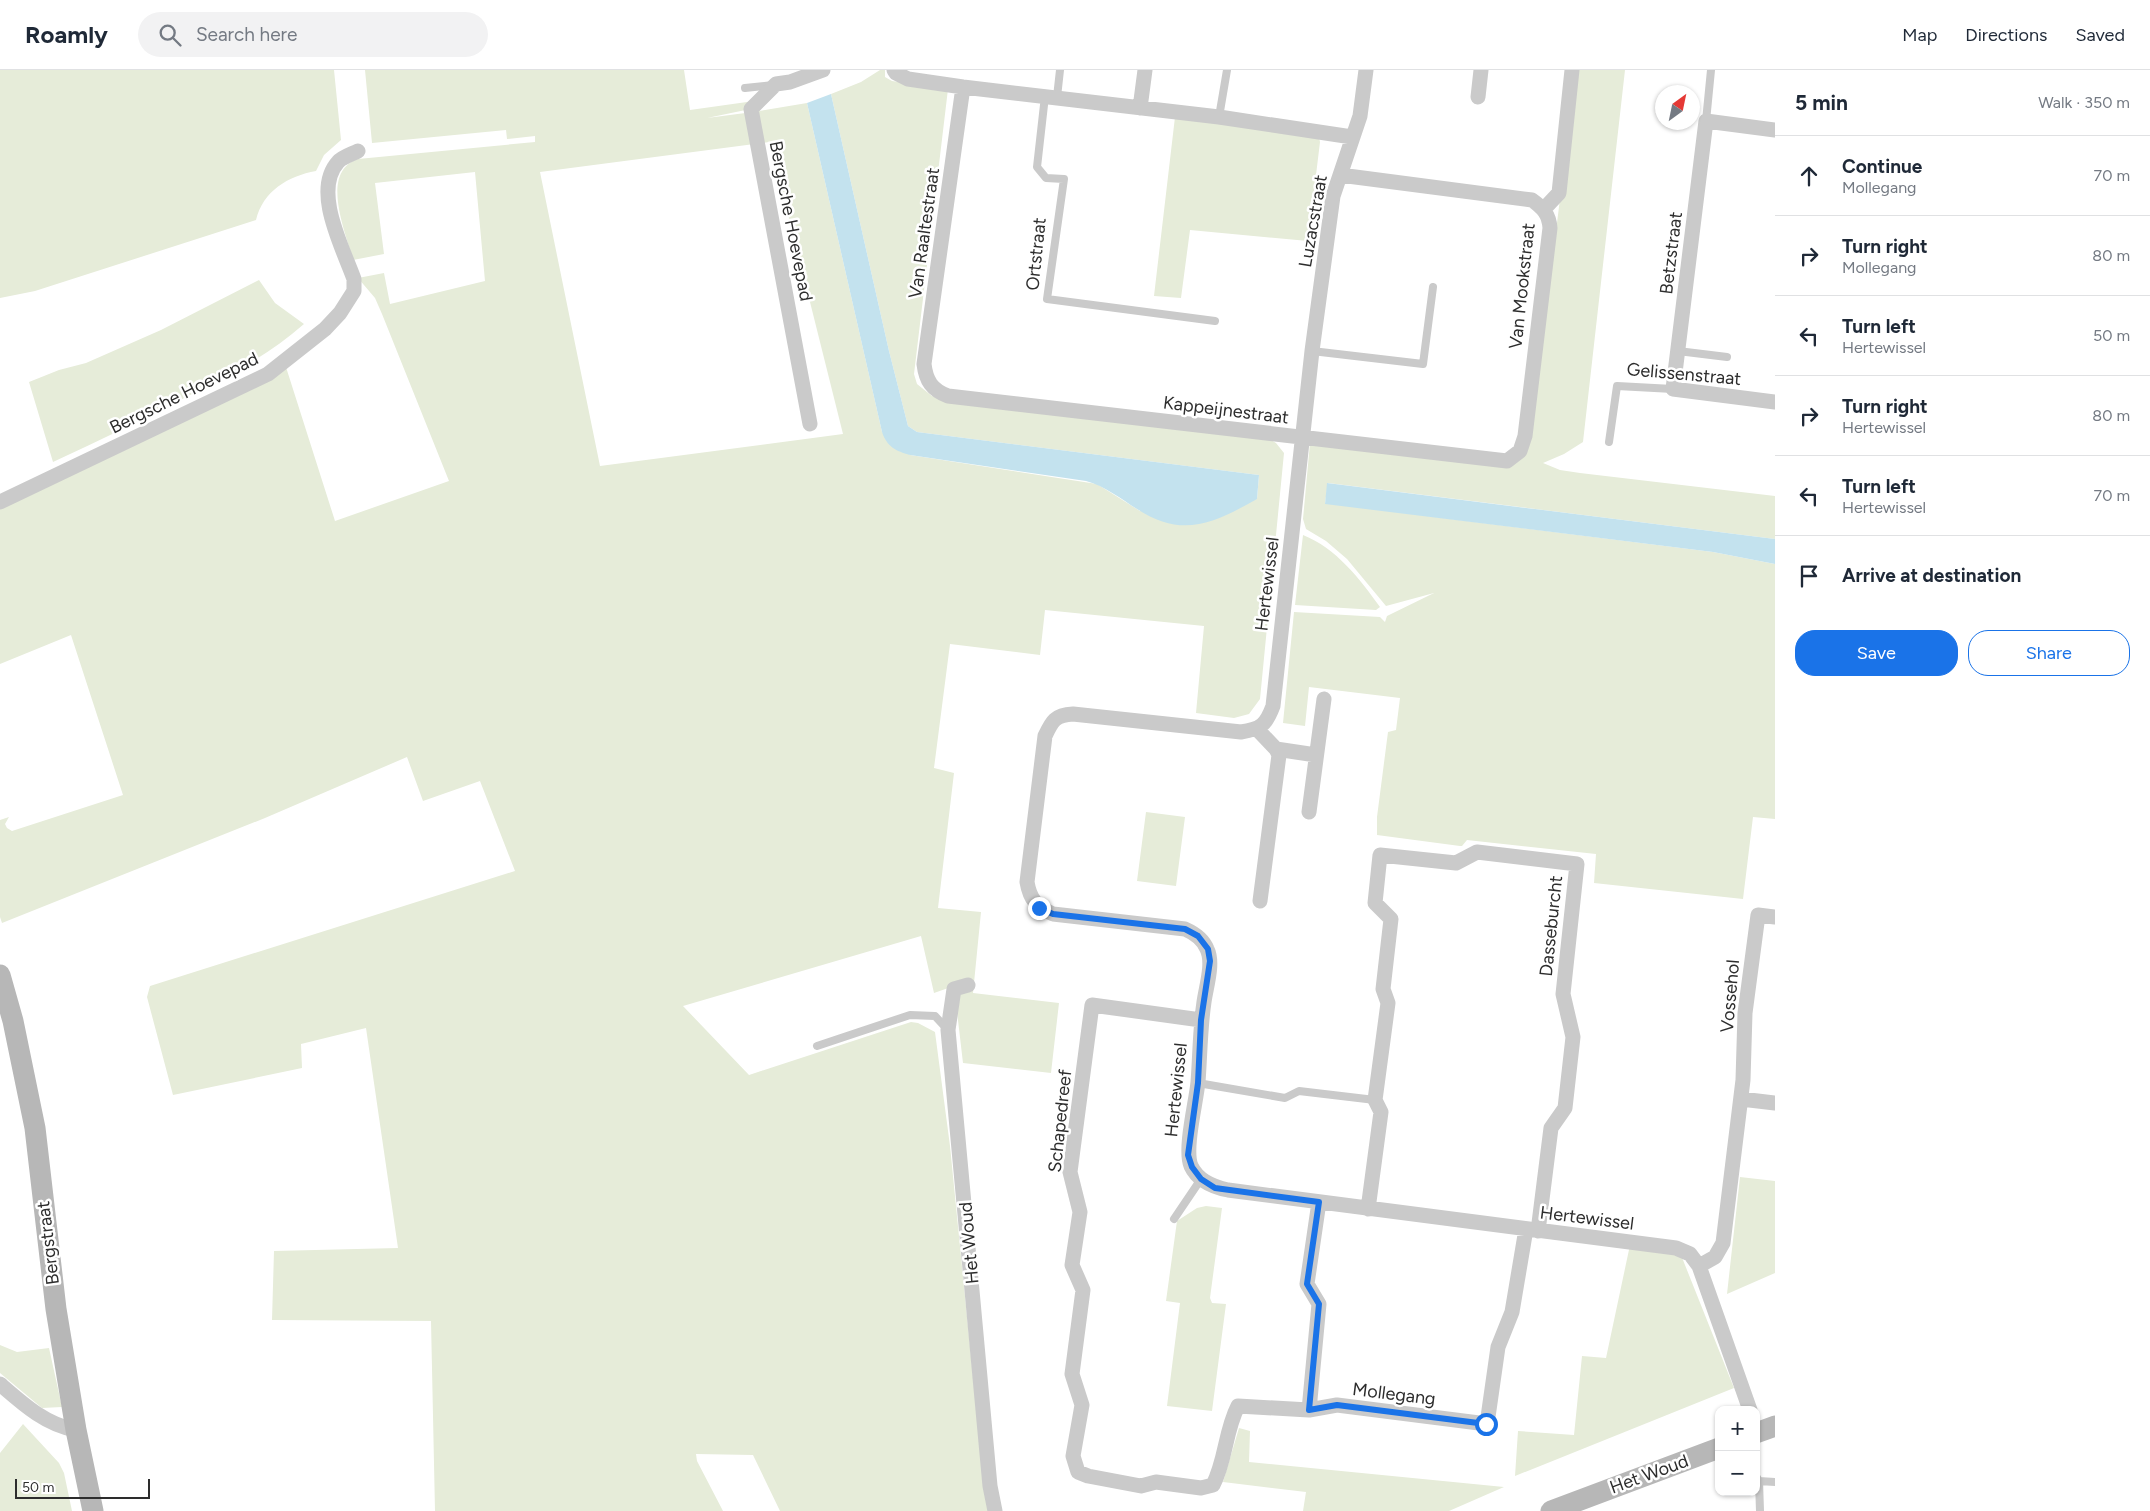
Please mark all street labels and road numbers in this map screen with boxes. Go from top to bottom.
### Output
street label: Bergsche Hoevepad [765,139,817,303]
street label: Van Raaltestraat [904,166,944,300]
street label: Luzacstraat [1294,173,1332,269]
street label: Betzstraat [1655,210,1687,295]
street label: Ortstraat [1021,216,1051,292]
street label: Van Mookstraat [1504,222,1540,350]
street label: Bergsche Hoevepad [106,347,262,439]
street label: Gelissenstraat [1626,358,1742,390]
street label: Kappeijnestraat [1162,391,1290,429]
street label: Hertewissel [1250,536,1284,632]
street label: Dasseburcht [1535,874,1567,978]
street label: Vossehol [1716,959,1744,1033]
street label: Hertewissel [1160,1042,1192,1138]
street label: Schapedreef [1044,1068,1076,1174]
street label: Bergstraat [32,1200,64,1286]
street label: Het Woud [954,1201,984,1285]
street label: Hertewissel [1539,1201,1635,1235]
street label: Mollegang [1351,1378,1437,1410]
street label: Het Woud [1607,1450,1691,1498]

